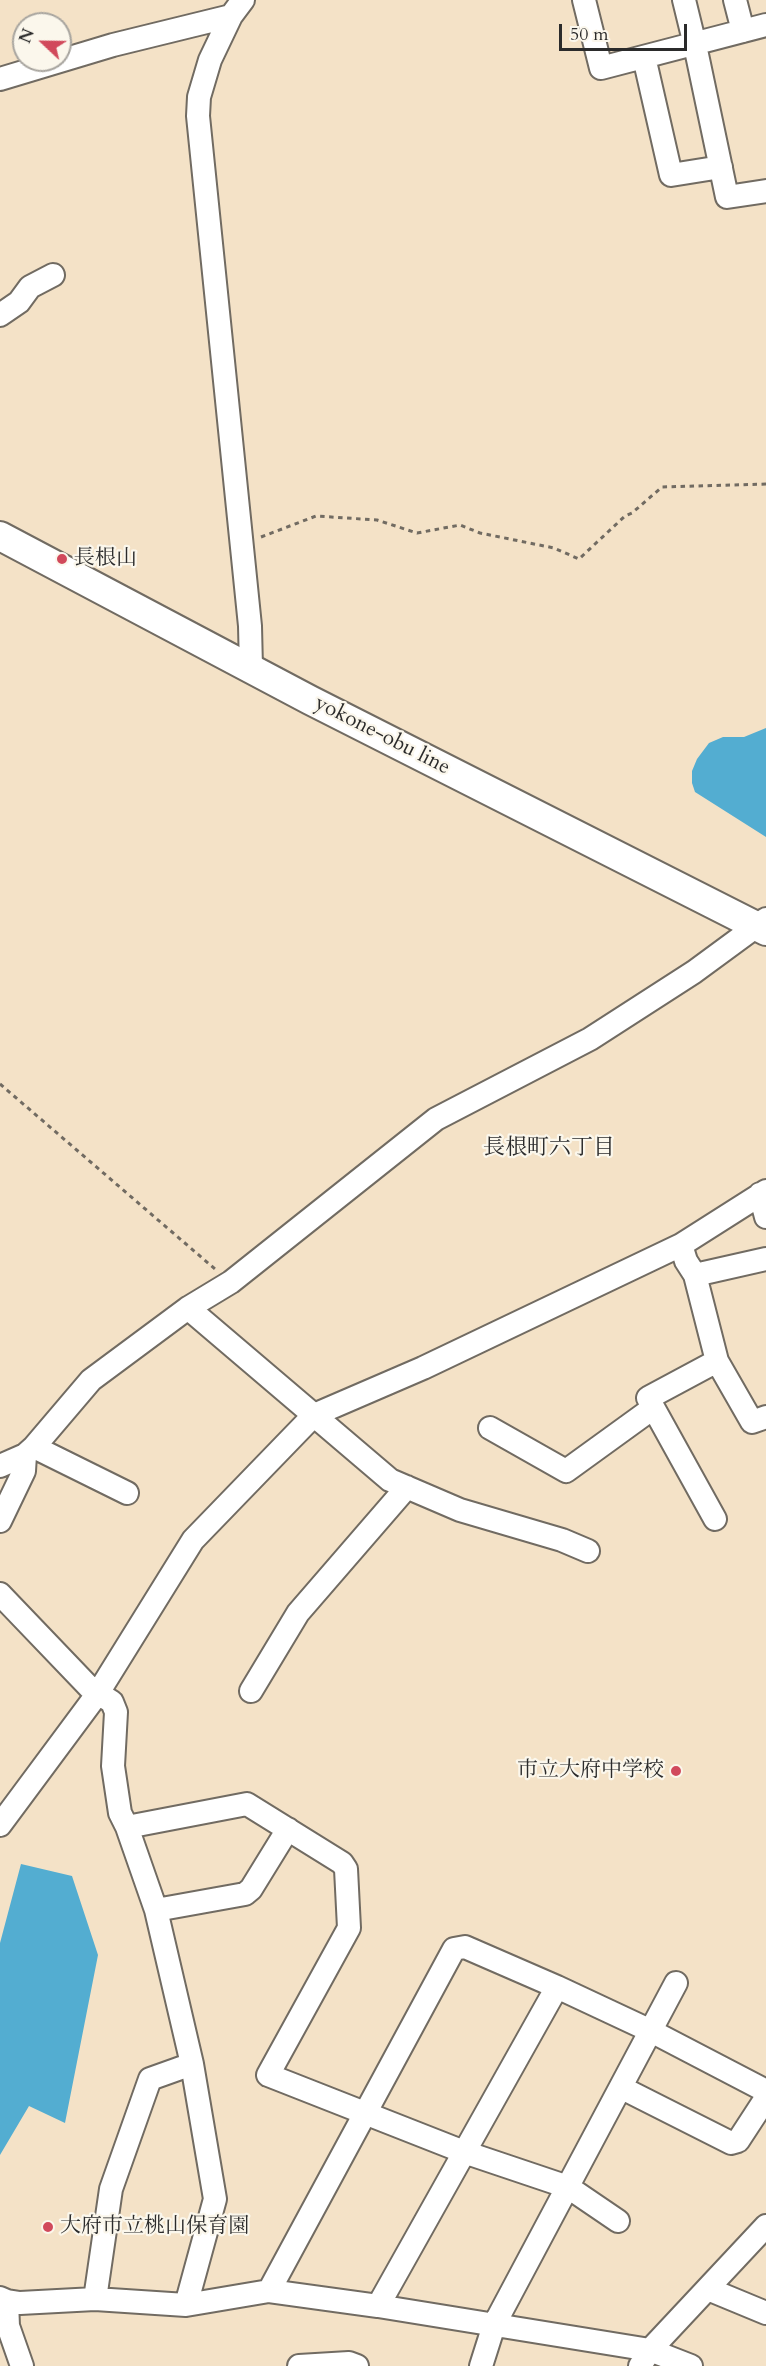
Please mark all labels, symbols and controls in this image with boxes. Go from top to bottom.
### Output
north arrow [12,12,72,72]
scale bar [562,12,690,50]
text: 50 m [570,22,609,47]
text: N [14,25,40,47]
place label: 長根山 [74,546,137,572]
marker: 長根山 [55,552,69,566]
street label: yokone-obu line [310,691,454,781]
district label: 長根町六丁目 [483,1136,615,1162]
place label: 市立大府中学校 [517,1758,664,1784]
marker: 市立大府中学校 [669,1764,683,1778]
place label: 大府市立桃山保育園 [60,2214,249,2240]
marker: 大府市立桃山保育園 [41,2220,55,2234]

